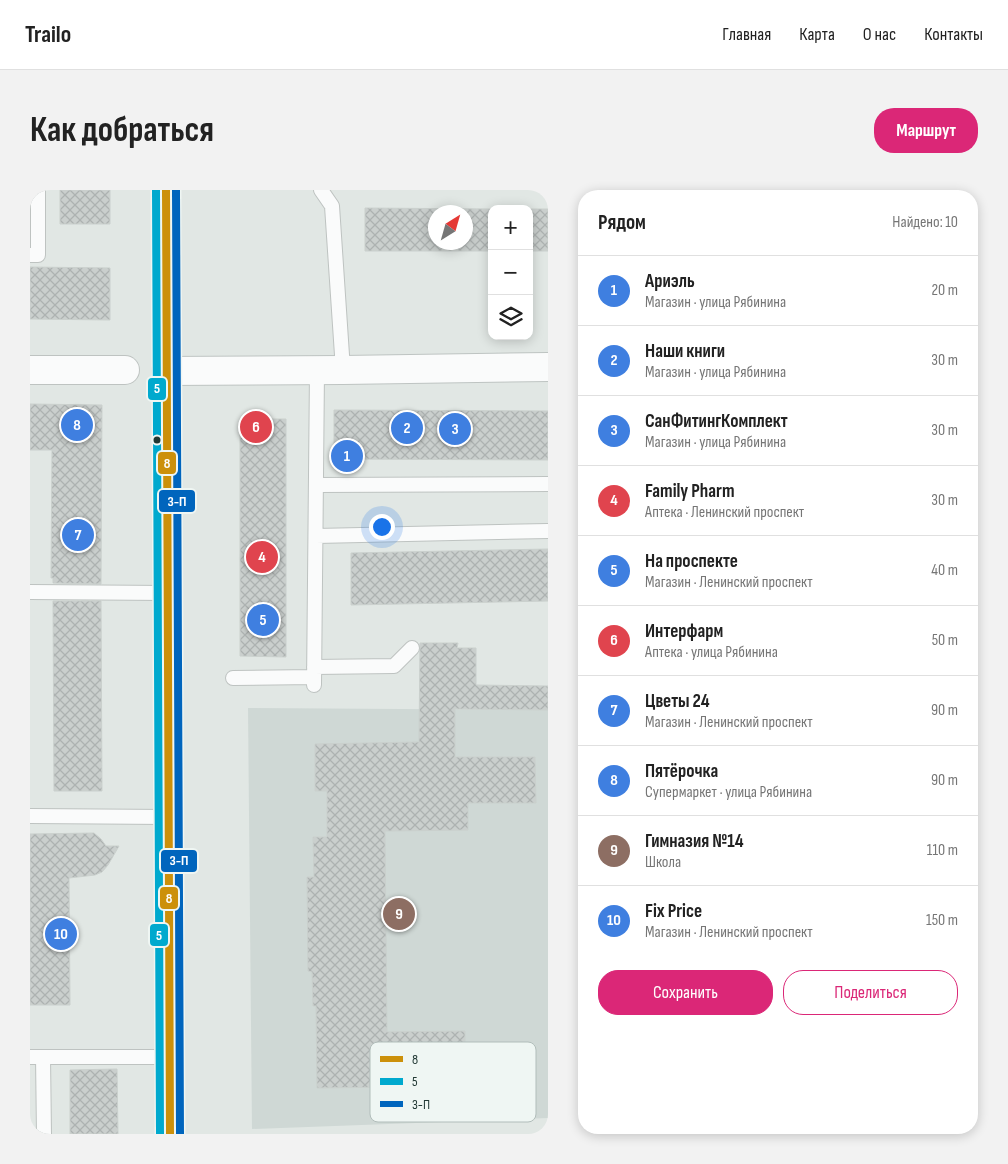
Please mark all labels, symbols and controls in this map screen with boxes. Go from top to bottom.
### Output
text: Trailo [25,20,71,49]
text: Главная [722,24,771,45]
text: Карта [799,24,835,45]
text: О нас [863,24,896,45]
text: Контакты [924,24,983,45]
button: Маршрут [874,108,978,153]
text: Как добраться [30,109,214,152]
north arrow [428,205,473,250]
map controls [488,205,533,340]
button: + [488,205,533,250]
text: Рядом [598,210,646,235]
text: Найдено: 10 [892,213,958,232]
button: − [488,250,533,295]
text: Ариэль [645,270,695,293]
text: 1 [611,281,617,300]
text: 20 m [931,281,958,300]
text: Магазин · улица Рябинина [645,293,786,312]
button: layers [488,295,533,340]
text: Наши книги [645,340,725,363]
text: 2 [610,351,618,370]
text: 30 m [931,351,958,370]
text: Магазин · улица Рябинина [645,363,786,382]
line badge: 5 [147,377,167,401]
text: 5 [154,380,160,397]
pin: 8 [61,406,93,444]
pin: 6 [240,408,272,446]
pin: 2 [391,409,423,447]
pin: 3 [439,410,471,448]
text: СанФитингКомплект [645,410,788,433]
text: 3 [610,421,618,440]
text: 30 m [931,421,958,440]
text: Магазин · улица Рябинина [645,433,786,452]
unlabelled marker [152,435,162,445]
pin: 1 [331,437,363,475]
line badge: 8 [157,451,177,475]
text: 8 [164,455,171,472]
text: Family Pharm [645,480,735,503]
line badge: 3-П [158,489,196,513]
text: 4 [610,491,618,510]
text: 30 m [931,491,958,510]
text: 3-П [167,493,187,510]
text: Аптека · Ленинский проспект [645,503,804,522]
your location [369,514,395,540]
pin: 7 [62,516,94,554]
pin: 4 [246,538,278,576]
text: На проспекте [645,550,738,573]
text: 5 [610,561,618,580]
text: 40 m [931,561,958,580]
text: Магазин · Ленинский проспект [645,573,813,592]
pin: 5 [247,601,279,639]
text: Интерфарм [645,620,723,643]
text: 6 [610,631,618,650]
text: 50 m [932,631,958,650]
text: Аптека · улица Рябинина [645,643,778,662]
text: Цветы 24 [645,690,710,713]
text: 7 [611,701,617,720]
text: 90 m [931,701,958,720]
text: Магазин · Ленинский проспект [645,713,813,732]
text: Пятёрочка [645,760,718,783]
text: 8 [610,771,618,790]
text: 90 m [931,771,958,790]
text: Супермаркет · улица Рябинина [645,783,812,802]
text: Гимназия №14 [645,830,744,853]
text: 9 [610,841,618,860]
text: 110 m [927,841,958,860]
line badge: 3-П [160,849,198,873]
text: 3-П [169,852,189,869]
text: Школа [645,853,681,872]
line badge: 8 [159,886,179,910]
text: 8 [166,890,173,907]
pin: 9 [383,895,415,933]
text: Fix Price [645,900,702,923]
text: 10 [607,911,621,930]
text: 150 m [926,911,958,930]
pin: 10 [45,915,77,953]
line badge: 5 [149,923,169,947]
text: Магазин · Ленинский проспект [645,923,813,942]
text: 5 [156,927,162,944]
button: Сохранить [598,970,773,1015]
button: Поделиться [783,970,958,1015]
legend [370,1042,536,1122]
text: 8 [412,1051,418,1068]
text: 5 [412,1073,418,1090]
text: 3-П [412,1096,430,1113]

